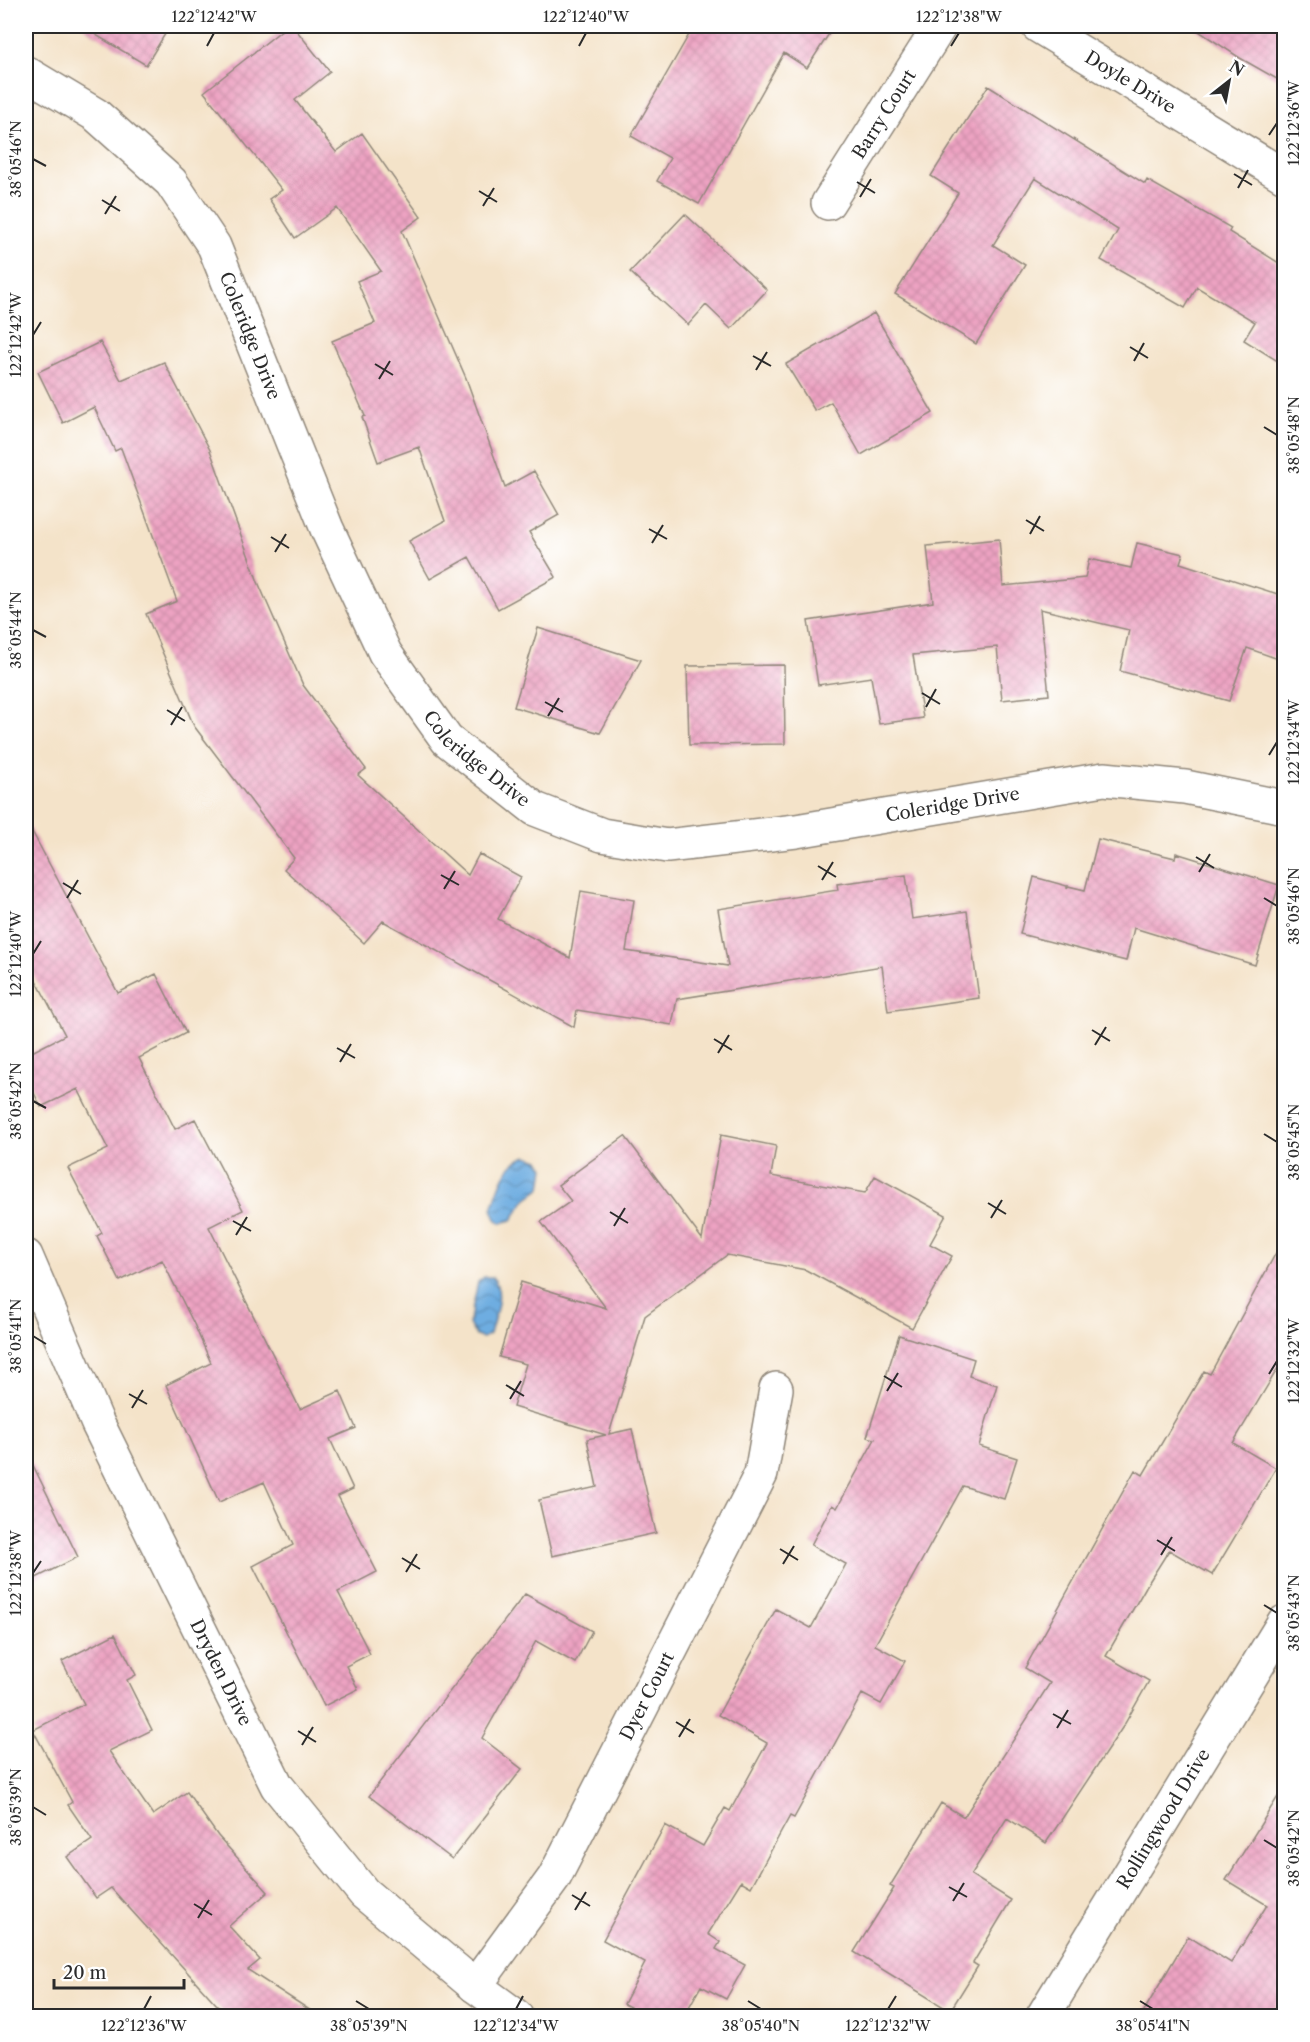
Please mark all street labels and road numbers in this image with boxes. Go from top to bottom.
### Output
street label: Doyle Drive [1081,46,1180,118]
street label: Barry Court [848,65,921,163]
street label: Coleridge Drive [215,269,285,403]
street label: Coleridge Drive [419,706,534,812]
street label: Coleridge Drive [884,782,1021,827]
street label: Dryden Drive [185,1616,256,1729]
street label: Dyer Court [615,1648,679,1744]
street label: Rollingwood Drive [1112,1745,1215,1893]

